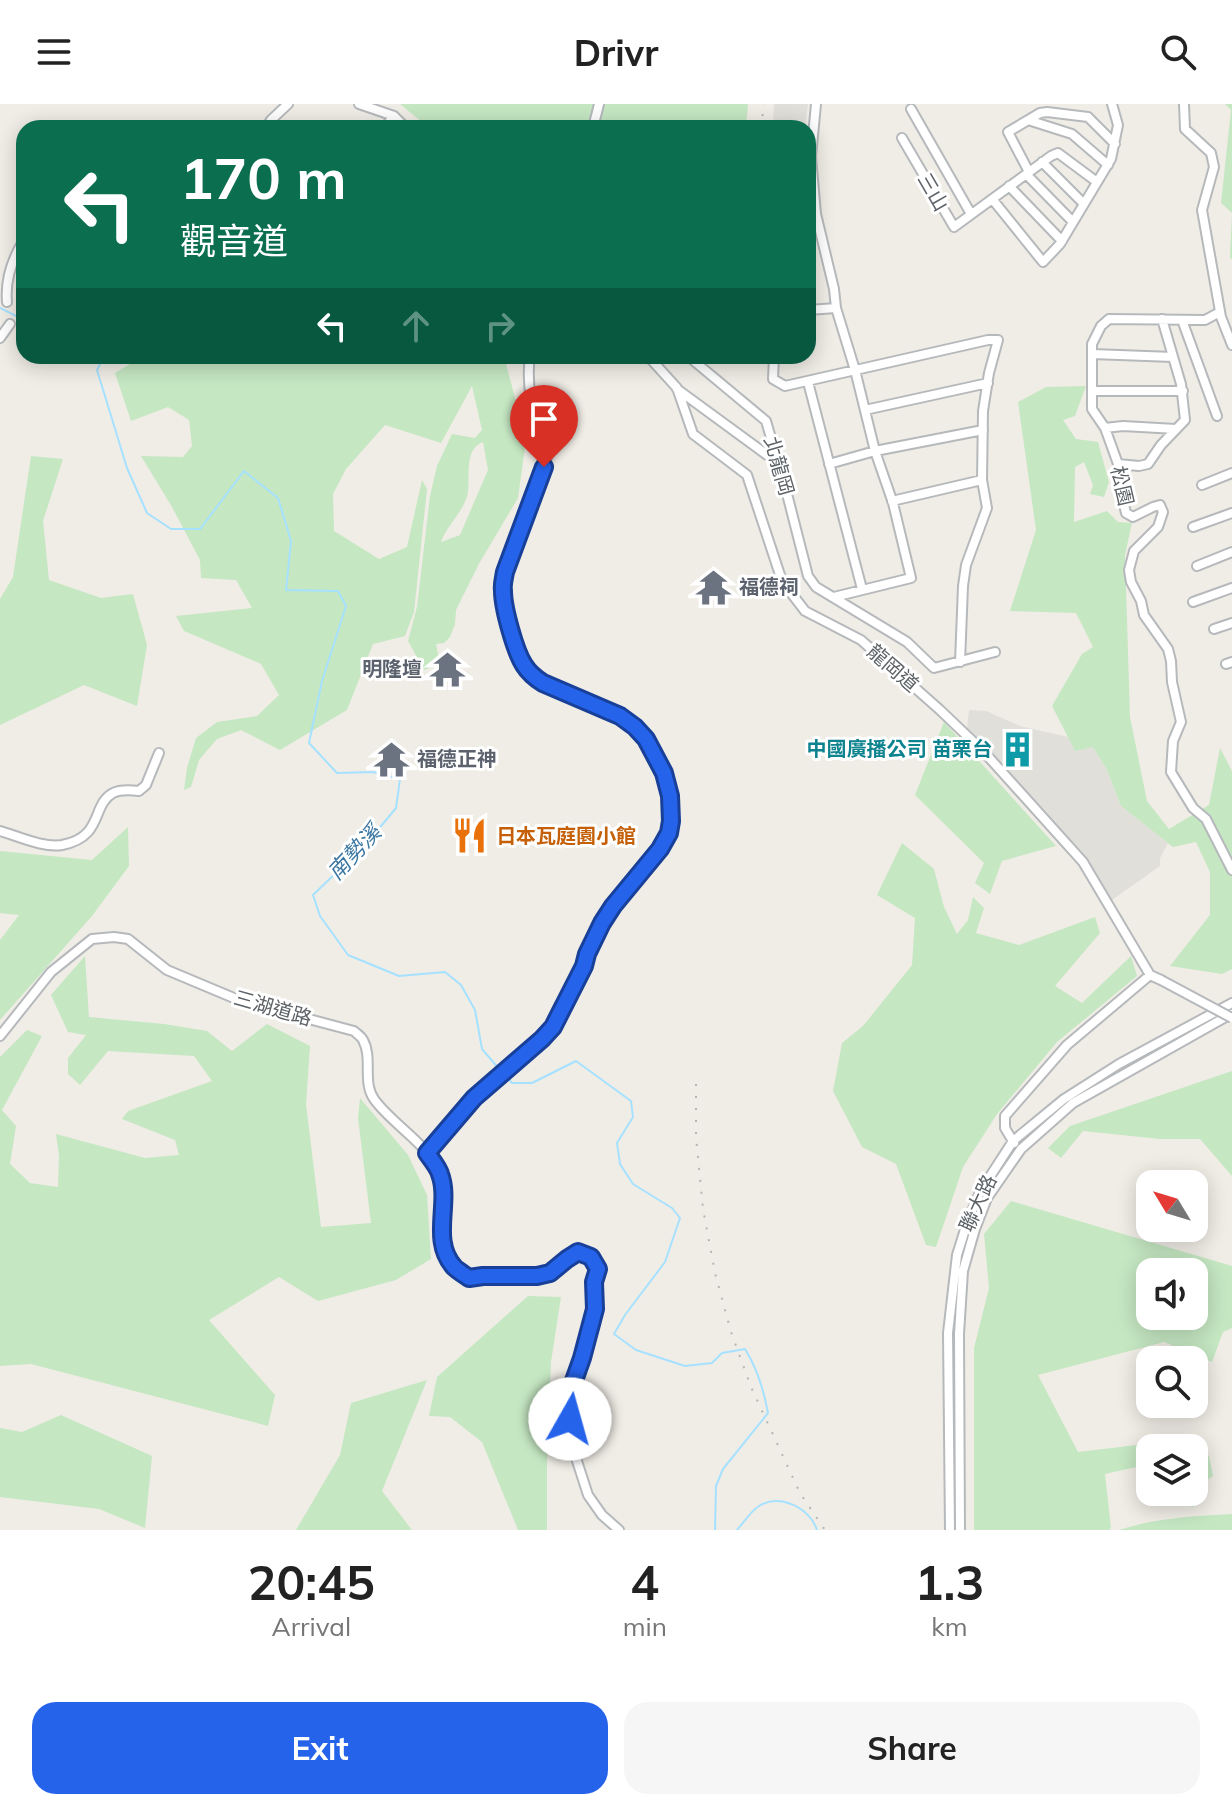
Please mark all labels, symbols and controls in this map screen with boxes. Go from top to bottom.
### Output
icon: menu [32,30,76,74]
text: Drivr [574,30,658,75]
icon: search [1156,30,1200,74]
text: 170 m [180,143,347,213]
icon: left [48,152,152,256]
street label: 三山 [913,168,954,215]
text: 觀音道 [180,218,288,263]
icon: left [310,304,354,348]
icon: ahead [394,304,438,348]
icon: right [478,304,522,348]
pin [510,385,578,467]
icon: arrive [522,397,566,441]
street label: 北龍岡 [759,434,800,498]
street label: 松園 [1106,464,1139,508]
temple icon: 福德祠 [694,568,732,606]
place label: 福德祠 [739,574,799,599]
street label: 龍岡道 [862,639,924,697]
temple icon: 明隆壇 [429,650,467,688]
place label: 明隆壇 [362,656,422,681]
building icon: 中國廣播公司 苗栗台 [999,730,1037,768]
place label: 中國廣播公司 苗栗台 [807,736,992,761]
temple icon: 福德正神 [372,740,410,778]
place label: 福德正神 [417,746,497,771]
water label: 南勢溪 [321,816,389,886]
restaurant icon: 日本瓦庭園小館 [451,817,489,855]
place label: 日本瓦庭園小館 [496,823,636,848]
street label: 三湖道路 [231,984,315,1031]
street label: 聯大路 [954,1170,1002,1235]
north arrow [1136,1170,1208,1242]
map controls [1136,1170,1208,1506]
button: sound [1136,1258,1208,1330]
button: search [1136,1346,1208,1418]
position arrow [528,1377,612,1461]
button: layers [1136,1434,1208,1506]
text: 20:45 [248,1552,375,1612]
text: 4 [630,1552,659,1612]
text: 1.3 [915,1552,984,1612]
text: Arrival [272,1610,351,1643]
text: min [623,1610,667,1643]
text: km [931,1610,968,1643]
button: Exit [32,1702,608,1794]
button: Share [624,1702,1200,1794]

